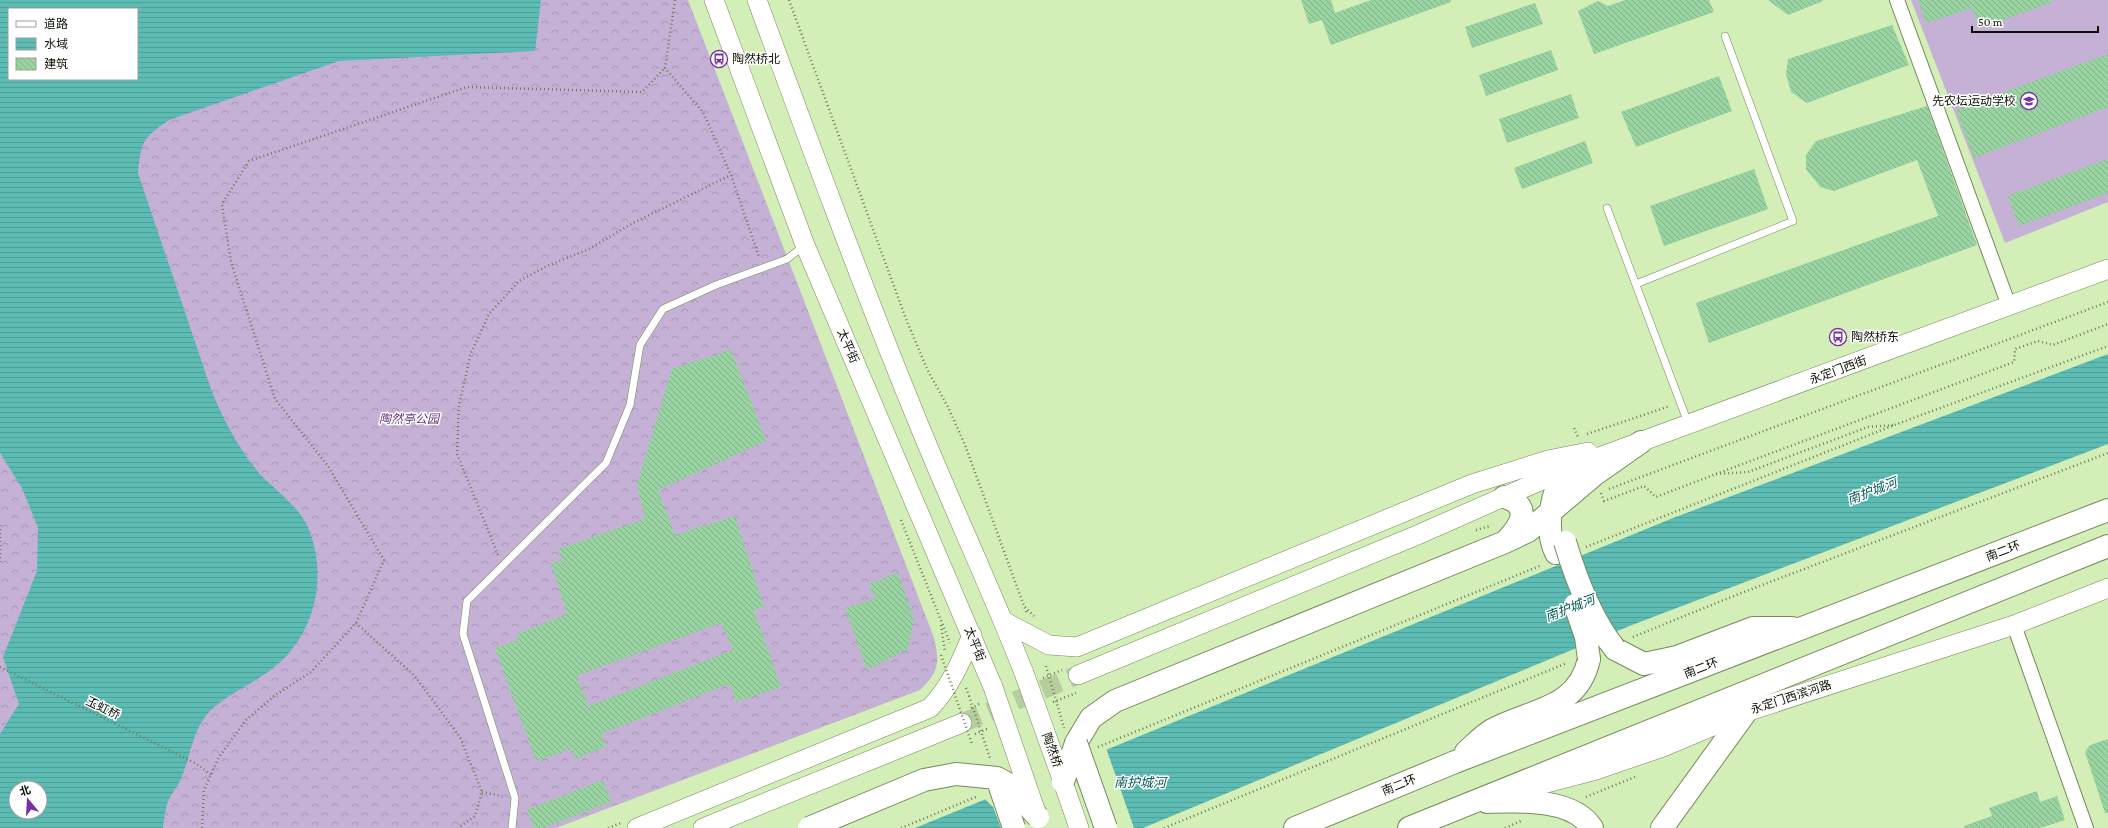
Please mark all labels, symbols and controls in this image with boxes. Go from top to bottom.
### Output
legend [8,8,138,80]
scale bar [1972,8,2098,34]
text: 50 m [1978,15,2003,29]
text: 道路 [44,17,68,31]
text: 水域 [44,37,68,51]
bus stop icon: 陶然桥北 [709,49,729,69]
place label: 陶然桥北 [732,52,780,66]
text: 建筑 [44,57,68,71]
school or university icon: 先农坛运动学校 [2019,91,2039,111]
place label: 先农坛运动学校 [1932,94,2016,108]
street label: 太平街 [835,327,861,365]
bus stop icon: 陶然桥东 [1828,327,1848,347]
place label: 陶然桥东 [1851,330,1899,344]
street label: 永定门西街 [1807,353,1869,387]
park label: 陶然亭公园 [379,412,441,426]
water label: 南护城河 [1845,474,1902,507]
street label: 南二环 [1984,538,2022,564]
water label: 南护城河 [1543,591,1600,624]
street label: 太平街 [962,625,988,663]
street label: 南二环 [1682,655,1720,681]
street label: 永定门西滨河路 [1749,677,1833,717]
street label: 玉虹桥 [84,694,122,722]
street label: 陶然桥 [1039,731,1065,769]
street label: 南二环 [1380,772,1418,798]
water label: 南护城河 [1114,775,1169,790]
north arrow [8,780,48,820]
text: 北 [18,783,32,798]

